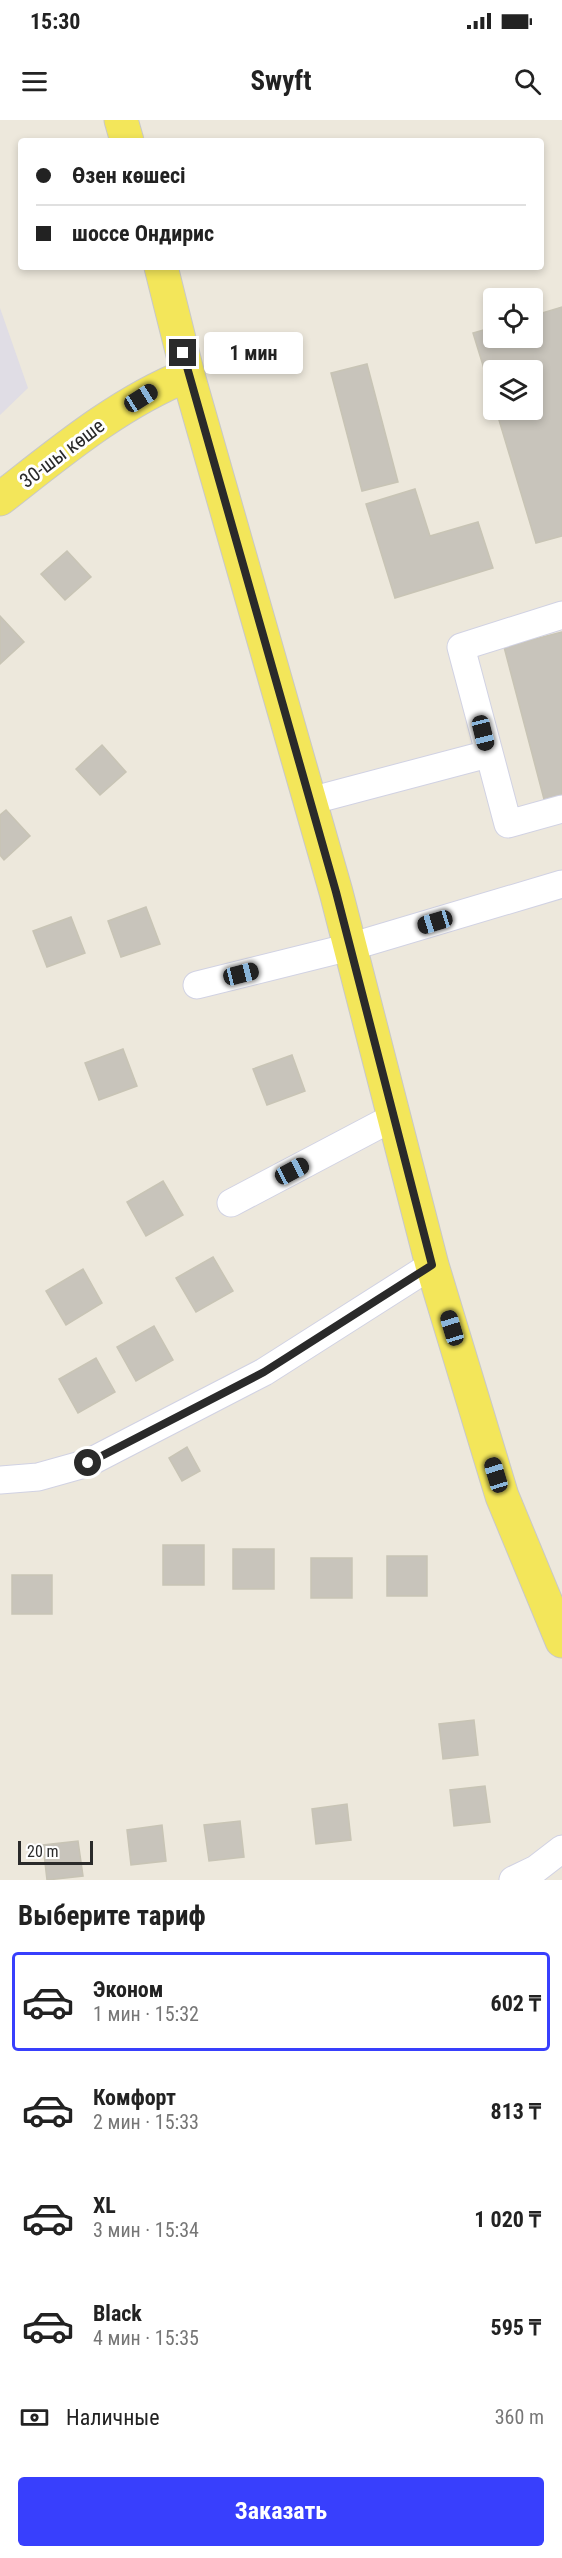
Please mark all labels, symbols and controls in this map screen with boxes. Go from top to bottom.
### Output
text: 15:30 [30,9,81,34]
icon: menu [18,65,51,98]
text: Swyft [251,65,312,97]
icon: search [511,65,544,98]
text: Өзен көшесі [72,163,186,188]
text: шоссе Ондирис [72,221,214,246]
map controls [483,288,543,420]
button: locate [483,288,543,348]
callout: 1 мин [204,332,303,374]
route end [169,339,196,366]
text: 1 мин [230,341,277,365]
button: layers [483,360,543,420]
car [121,381,161,415]
street label: 30-шы көше [15,413,109,493]
car [470,713,496,753]
car [415,908,455,936]
car [221,961,261,987]
car [272,1155,312,1187]
car [438,1308,466,1348]
route start [74,1449,101,1476]
car [482,1455,510,1495]
scale bar [18,1838,93,1866]
text: 20 m [27,1842,59,1861]
text: Выберите тариф [18,1900,206,1932]
icon: car [21,1975,75,2029]
text: Эконом [93,1977,163,2002]
text: 602 ₸ [491,1991,541,2016]
text: 1 мин · 15:32 [93,2002,199,2026]
icon: car [21,2083,75,2137]
text: Комфорт [93,2085,176,2110]
text: 813 ₸ [491,2099,541,2124]
text: 2 мин · 15:33 [93,2110,199,2134]
icon: car [21,2191,75,2245]
text: XL [93,2193,116,2218]
text: 1 020 ₸ [474,2207,541,2232]
text: 3 мин · 15:34 [93,2218,199,2242]
icon: car [21,2299,75,2353]
text: Black [93,2301,142,2326]
text: 595 ₸ [491,2315,541,2340]
text: 4 мин · 15:35 [93,2326,199,2350]
icon: cash [18,2401,51,2434]
text: Наличные [66,2405,160,2430]
text: 360 m [495,2405,544,2429]
button: Заказать [18,2477,544,2546]

